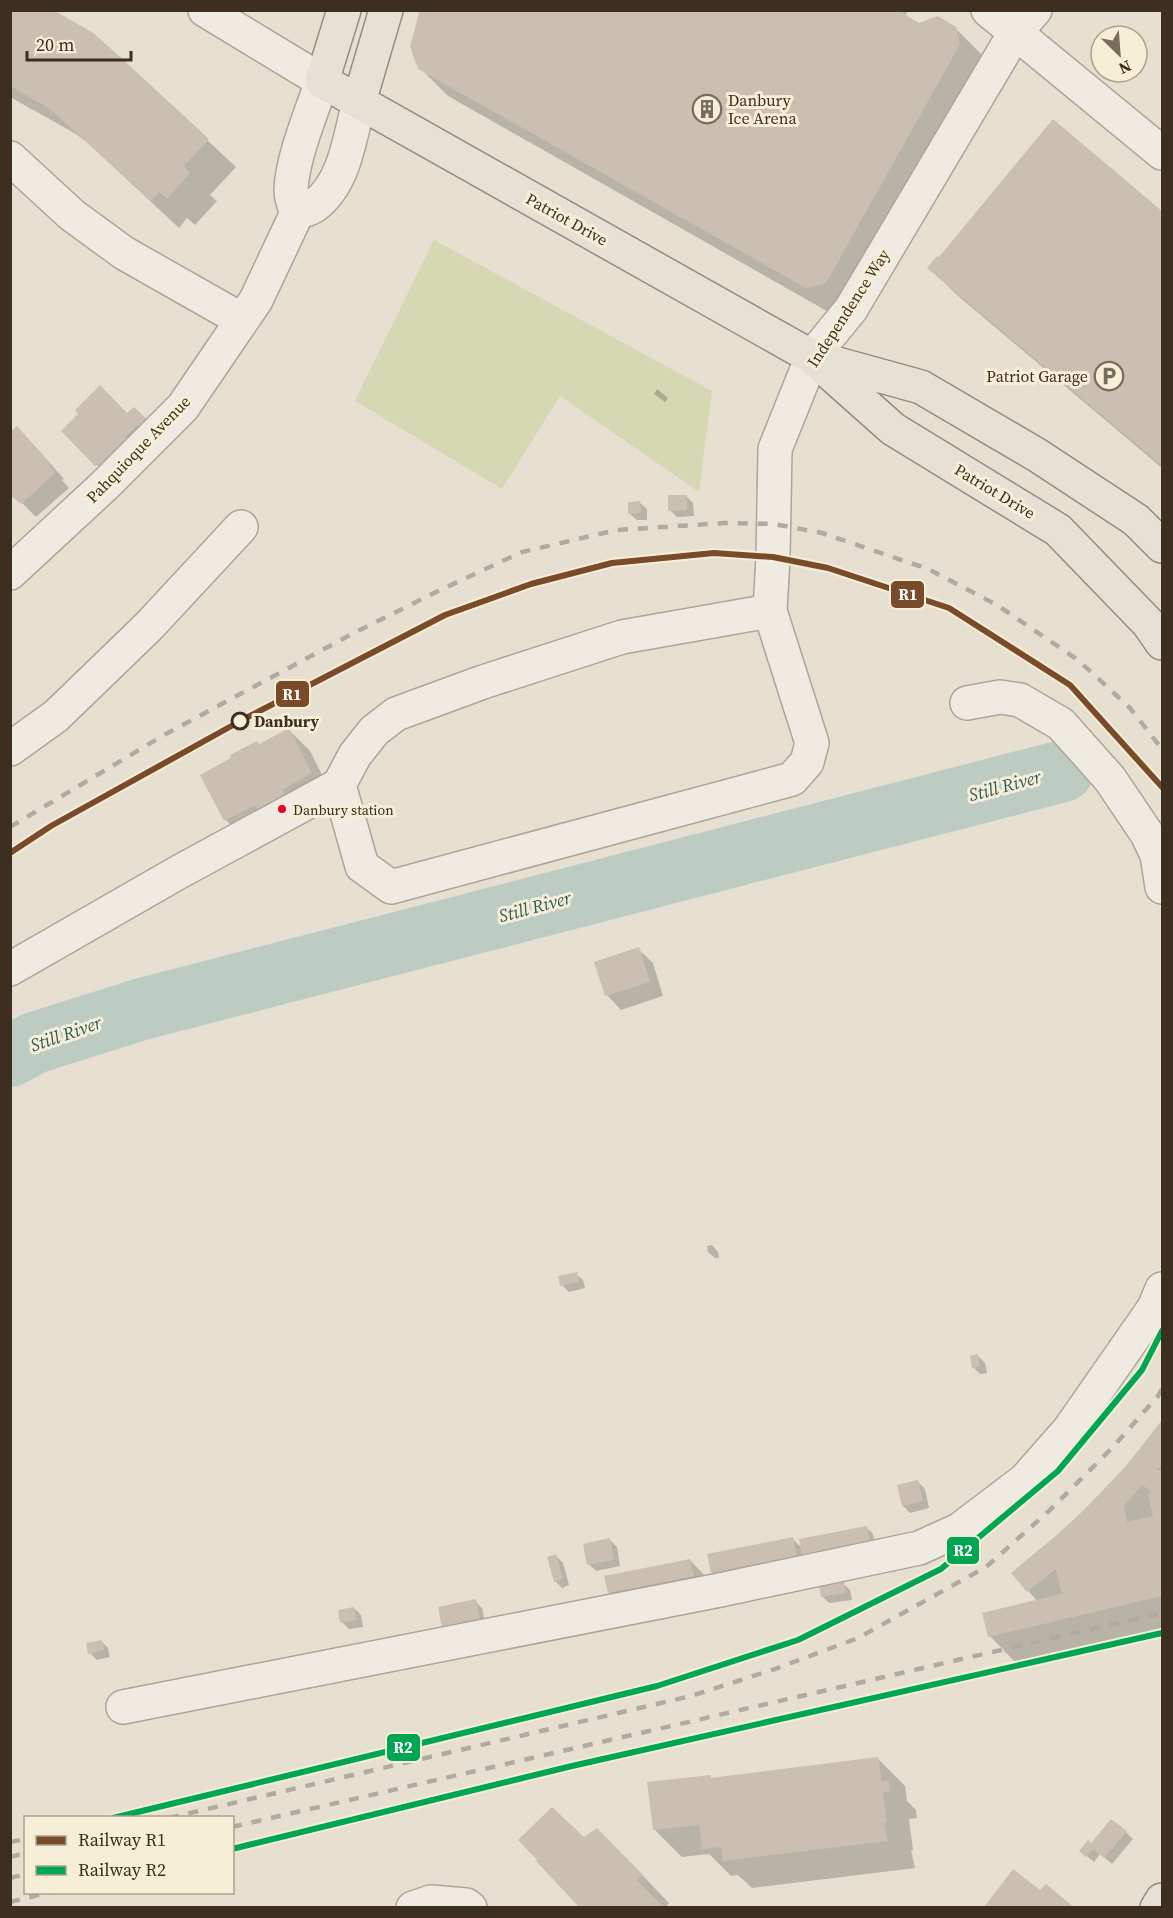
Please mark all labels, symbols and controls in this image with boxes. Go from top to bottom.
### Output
scale bar [27,24,130,62]
north arrow [1089,24,1149,84]
text: 20 m [36,32,74,57]
text: N [1115,55,1135,80]
place label: Danbury Ice Arena [728,89,797,129]
building icon: Danbury Ice Arena [691,93,723,125]
street label: Patriot Drive [522,187,612,251]
street label: Independence Way [802,244,895,371]
parking icon: Patriot Garage [1093,360,1125,392]
place label: Patriot Garage [986,365,1088,387]
street label: Pahquioque Avenue [81,390,195,508]
street label: Patriot Drive [951,458,1039,524]
line badge: R1 [890,580,925,609]
text: R1 [898,583,918,605]
line badge: R1 [275,680,310,708]
text: R1 [282,683,302,705]
place label: Danbury [254,710,320,732]
marker: Danbury [231,712,249,730]
water label: Still River [966,764,1045,807]
place label: Danbury station [293,800,394,820]
marker: Danbury station [276,803,288,815]
water label: Still River [496,885,575,928]
water label: Still River [27,1009,106,1057]
line badge: R2 [946,1536,980,1565]
text: R2 [953,1539,973,1561]
line badge: R2 [386,1733,421,1762]
text: R2 [393,1736,413,1758]
legend [24,1816,234,1894]
text: Railway R1 [78,1827,166,1852]
text: Railway R2 [78,1857,166,1882]

